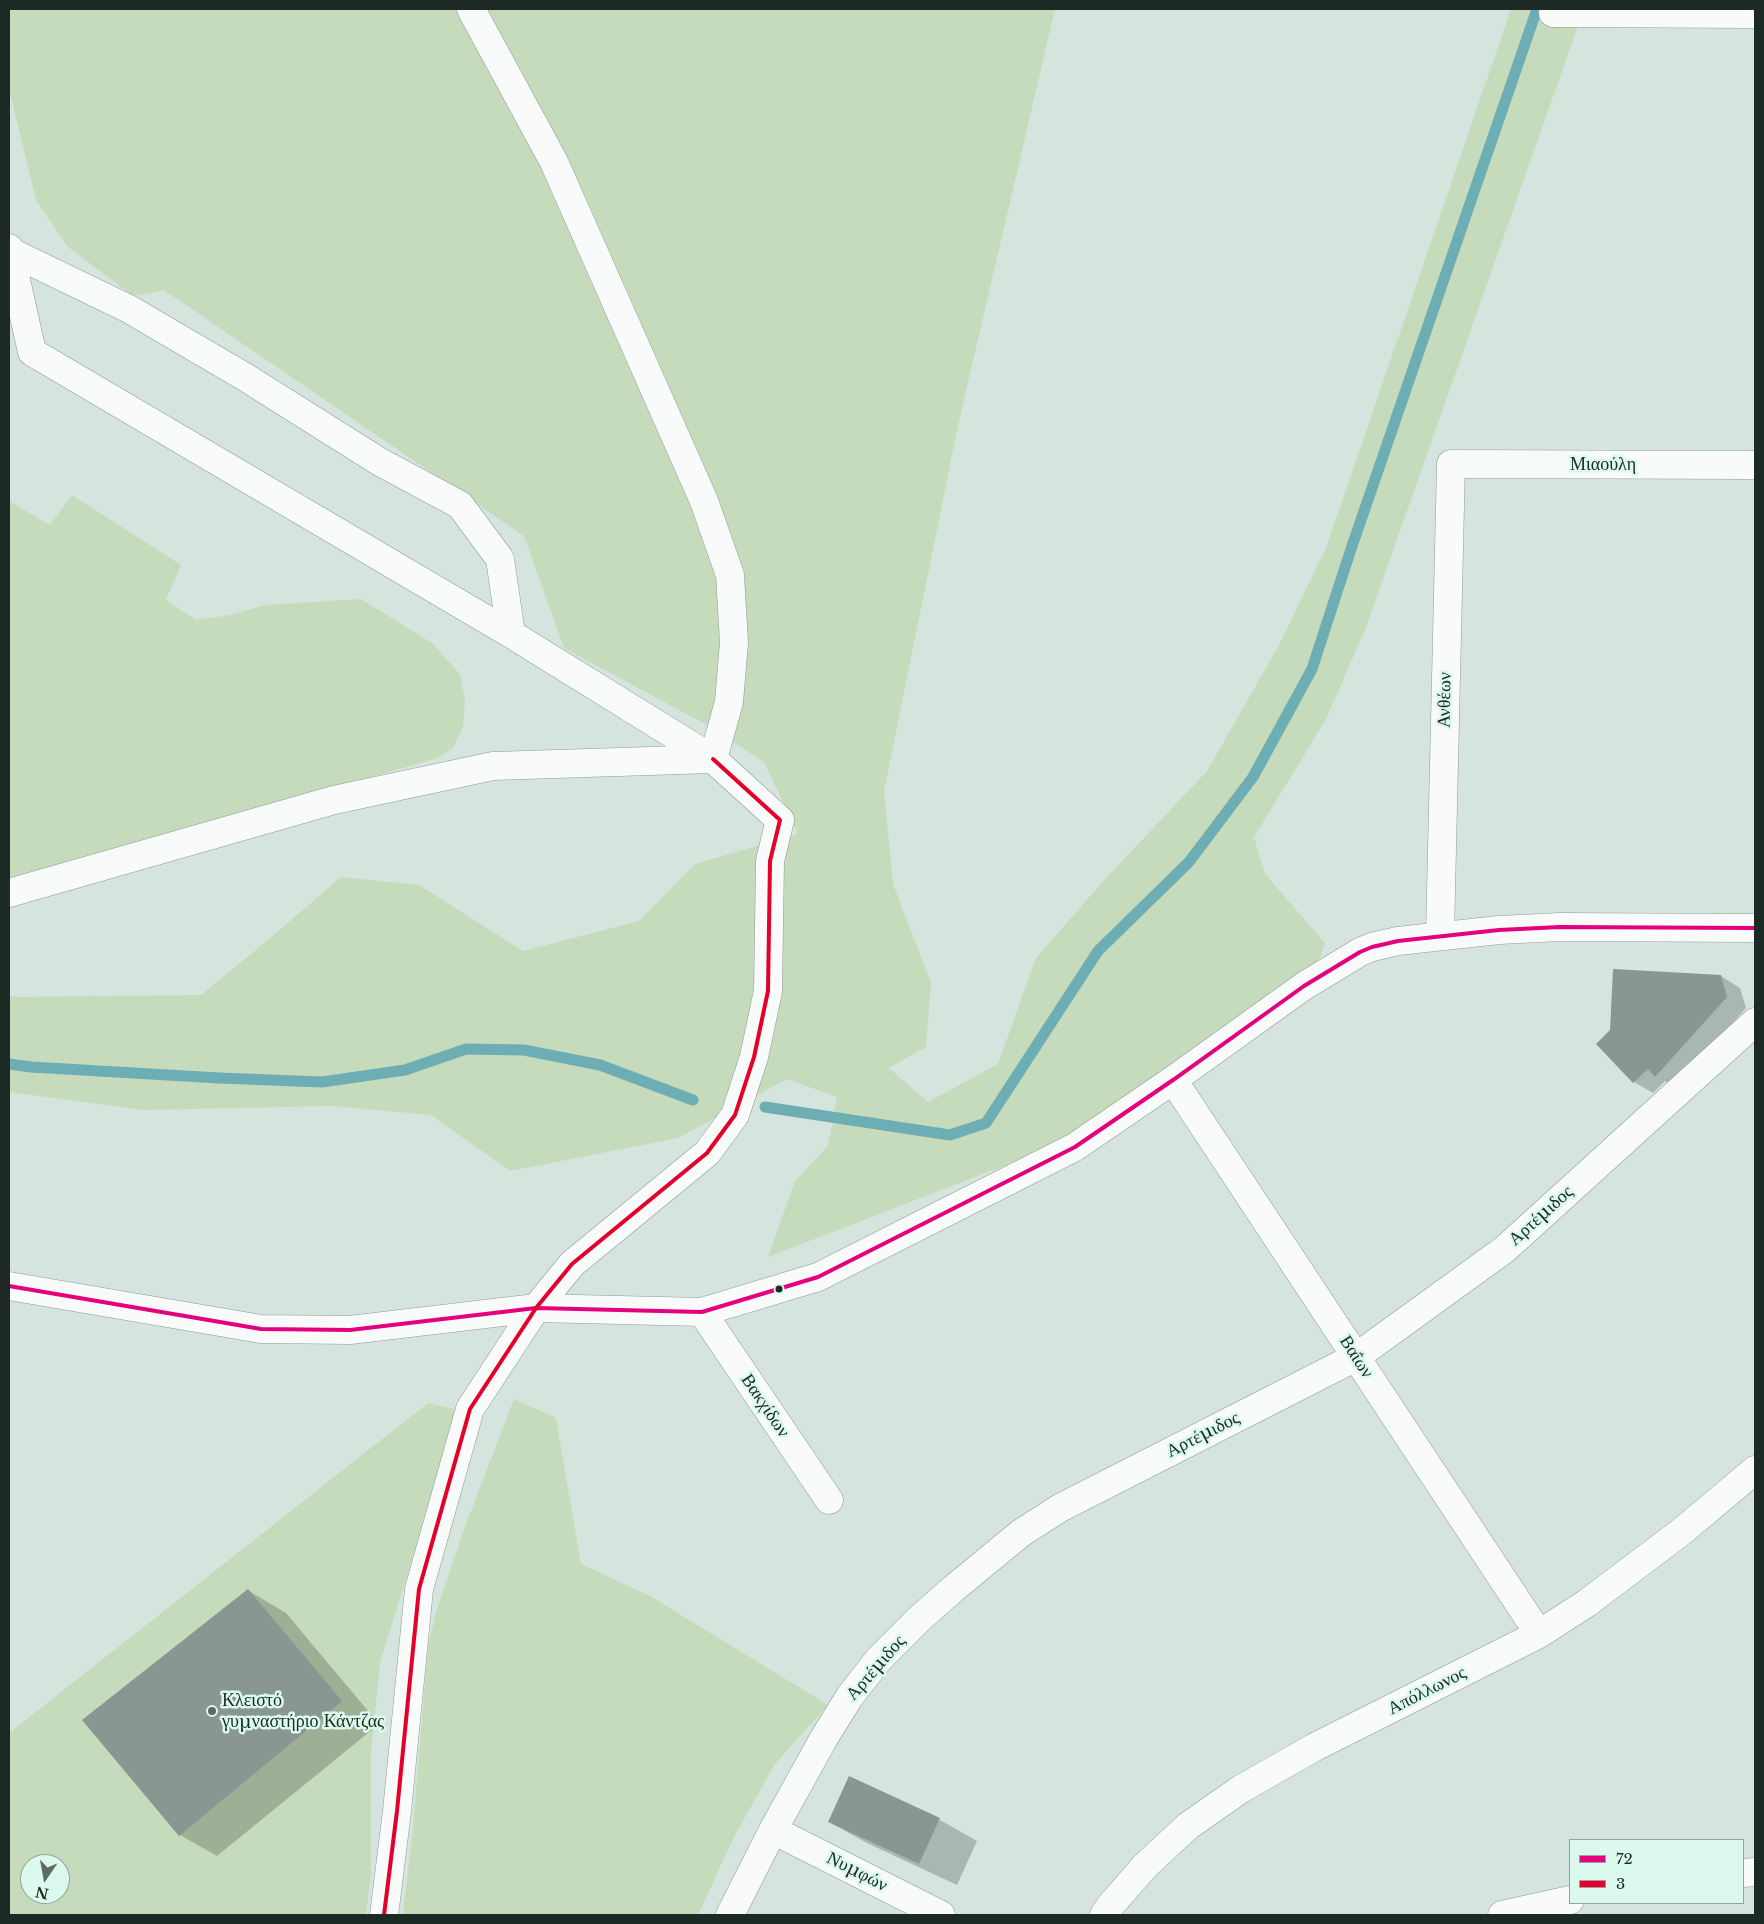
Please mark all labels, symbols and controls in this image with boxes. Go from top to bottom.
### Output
street label: Μιαούλη [1570,454,1636,476]
street label: Ανθέων [1434,672,1456,728]
street label: Αρτέμιδος [1504,1181,1578,1251]
unlabelled marker [774,1284,784,1294]
street label: Βαΐων [1334,1332,1378,1382]
street label: Βακχίδων [736,1370,794,1442]
street label: Αρτέμιδος [1163,1407,1243,1463]
street label: Αρτέμιδος [842,1631,910,1705]
street label: Απόλλωνος [1384,1662,1470,1720]
place label: Κλειστό γυμναστήριο Κάντζας [222,1690,384,1732]
marker: Κλειστό γυμναστήριο Κάντζας [206,1705,218,1717]
legend [1569,1839,1744,1904]
street label: Νυμφών [823,1848,891,1896]
text: 72 [1616,1849,1633,1868]
north arrow [20,1854,70,1904]
text: 3 [1616,1874,1625,1893]
text: N [34,1883,50,1903]

